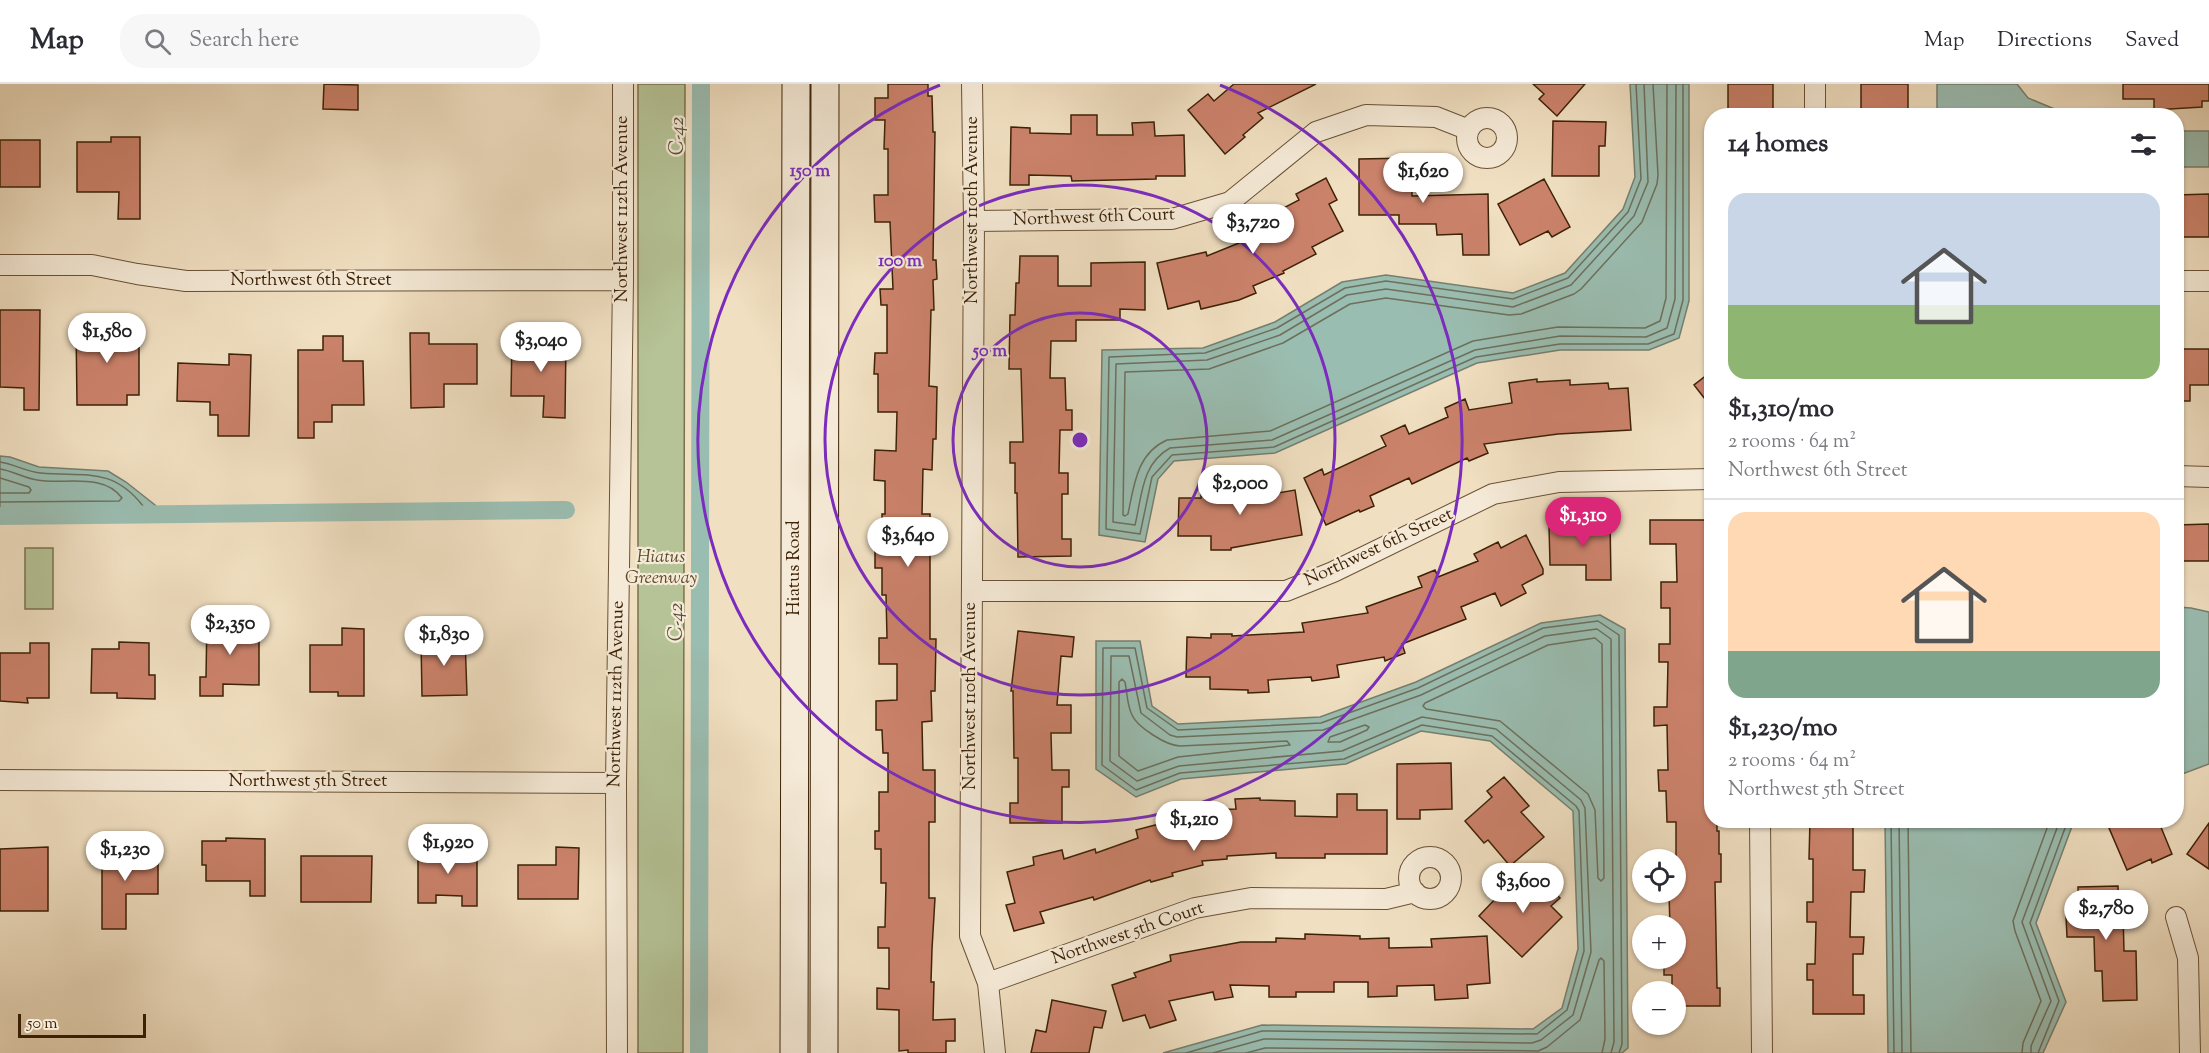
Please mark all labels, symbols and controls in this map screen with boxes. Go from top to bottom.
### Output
search box [120,14,540,68]
text: Map [30,21,84,61]
icon: search [141,25,174,58]
text: Search here [189,25,299,57]
text: Map [1924,26,1964,56]
text: Directions [1997,26,2092,56]
text: Saved [2125,26,2179,56]
street label: Northwest 112th Avenue [610,116,636,302]
street label: Northwest 110th Avenue [960,116,986,304]
water label: C-42 [664,117,693,155]
text: 14 homes [1728,126,1828,163]
icon: filters [2127,128,2160,161]
pin: $1,620 [1374,153,1472,204]
text: $1,620 [1397,158,1449,187]
text: 150 m [790,159,830,185]
street label: Northwest 6th Court [1013,202,1175,234]
pin: $3,720 [1204,204,1302,255]
text: $3,720 [1226,209,1280,238]
icon: home [1890,232,1998,340]
text: 100 m [878,249,922,275]
street label: Northwest 6th Street [230,268,392,294]
pin: $1,580 [58,313,156,364]
text: $1,580 [82,318,132,347]
pin: $3,040 [492,322,590,373]
text: $3,040 [514,327,568,356]
text: 50 m [971,339,1007,365]
text: $1,310/mo [1728,391,1834,428]
text: 2 rooms · 64 m² [1728,428,1856,457]
centre of rings [1070,430,1090,450]
text: Northwest 6th Street [1728,457,1907,486]
pin: $2,000 [1191,465,1289,516]
text: $2,000 [1212,470,1268,499]
pin: $1,310 [1534,497,1632,548]
street label: Northwest 6th Street [1300,502,1458,594]
text: $1,310 [1559,502,1607,531]
pin: $3,640 [859,517,957,568]
street label: Hiatus Road [782,520,808,616]
text: $3,640 [881,522,935,551]
park label: Hiatus Greenway [625,545,697,592]
icon: home [1890,551,1998,659]
street label: Northwest 112th Avenue [602,600,632,788]
street label: Northwest 110th Avenue [958,602,984,790]
water label: C-42 [663,603,692,641]
pin: $2,350 [181,605,279,656]
text: $2,350 [205,610,255,639]
pin: $1,830 [395,616,493,667]
text: $1,830 [419,621,469,650]
text: $1,230/mo [1728,710,1837,747]
text: 2 rooms · 64 m² [1728,747,1856,776]
street label: Northwest 5th Street [229,769,387,795]
text: Northwest 5th Street [1728,776,1904,805]
pin: $1,210 [1145,801,1243,852]
text: $1,210 [1170,806,1219,835]
pin: $1,920 [399,824,497,875]
text: $1,920 [422,829,474,858]
pin: $1,230 [76,831,174,882]
text: $1,230 [100,836,150,865]
map controls [1632,849,1686,1035]
button: locate [1632,849,1686,903]
pin: $3,600 [1474,863,1572,914]
text: $3,600 [1496,868,1550,897]
pin: $2,780 [2057,890,2155,941]
text: $2,780 [2078,895,2134,924]
street label: Northwest 5th Court [1048,896,1208,972]
button: + [1632,915,1686,969]
button: − [1632,981,1686,1035]
scale bar [18,1011,146,1038]
text: 50 m [27,1013,58,1036]

